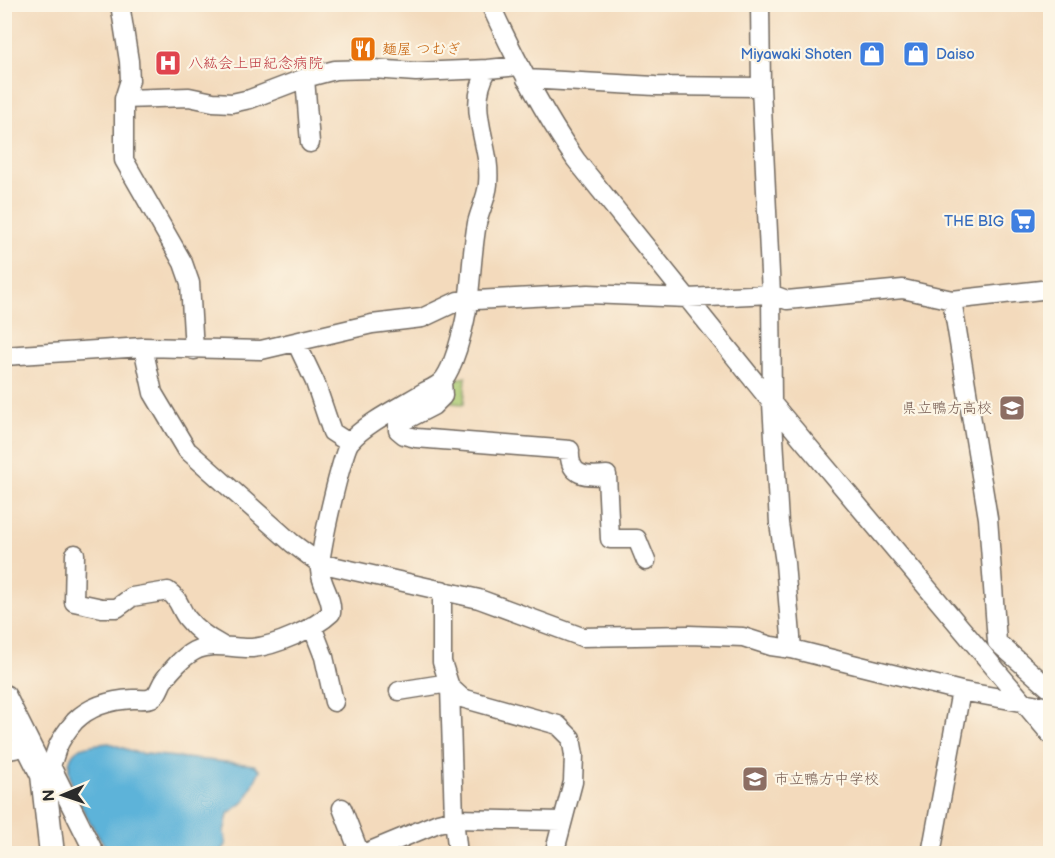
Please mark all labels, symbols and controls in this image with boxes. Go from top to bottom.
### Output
restaurant icon: 麺屋 つむぎ [348,34,378,64]
shop icon: Miyawaki Shoten [857,39,887,69]
shop icon: Daiso [901,39,931,69]
place label: 麺屋 つむぎ [382,40,461,59]
place label: Miyawaki Shoten [740,45,852,64]
place label: Daiso [936,45,975,64]
hospital icon: 八紘会上田紀念病院 [153,48,183,78]
place label: 八紘会上田紀念病院 [188,54,323,73]
supermarket icon: THE BIG [1008,206,1038,236]
place label: THE BIG [944,212,1004,231]
school or university icon: 県立鴨方高校 [997,393,1027,423]
place label: 県立鴨方高校 [902,399,992,418]
school or university icon: 市立鴨方中学校 [740,764,770,794]
north arrow [33,765,93,825]
place label: 市立鴨方中学校 [774,770,879,789]
text: N [40,789,59,802]

